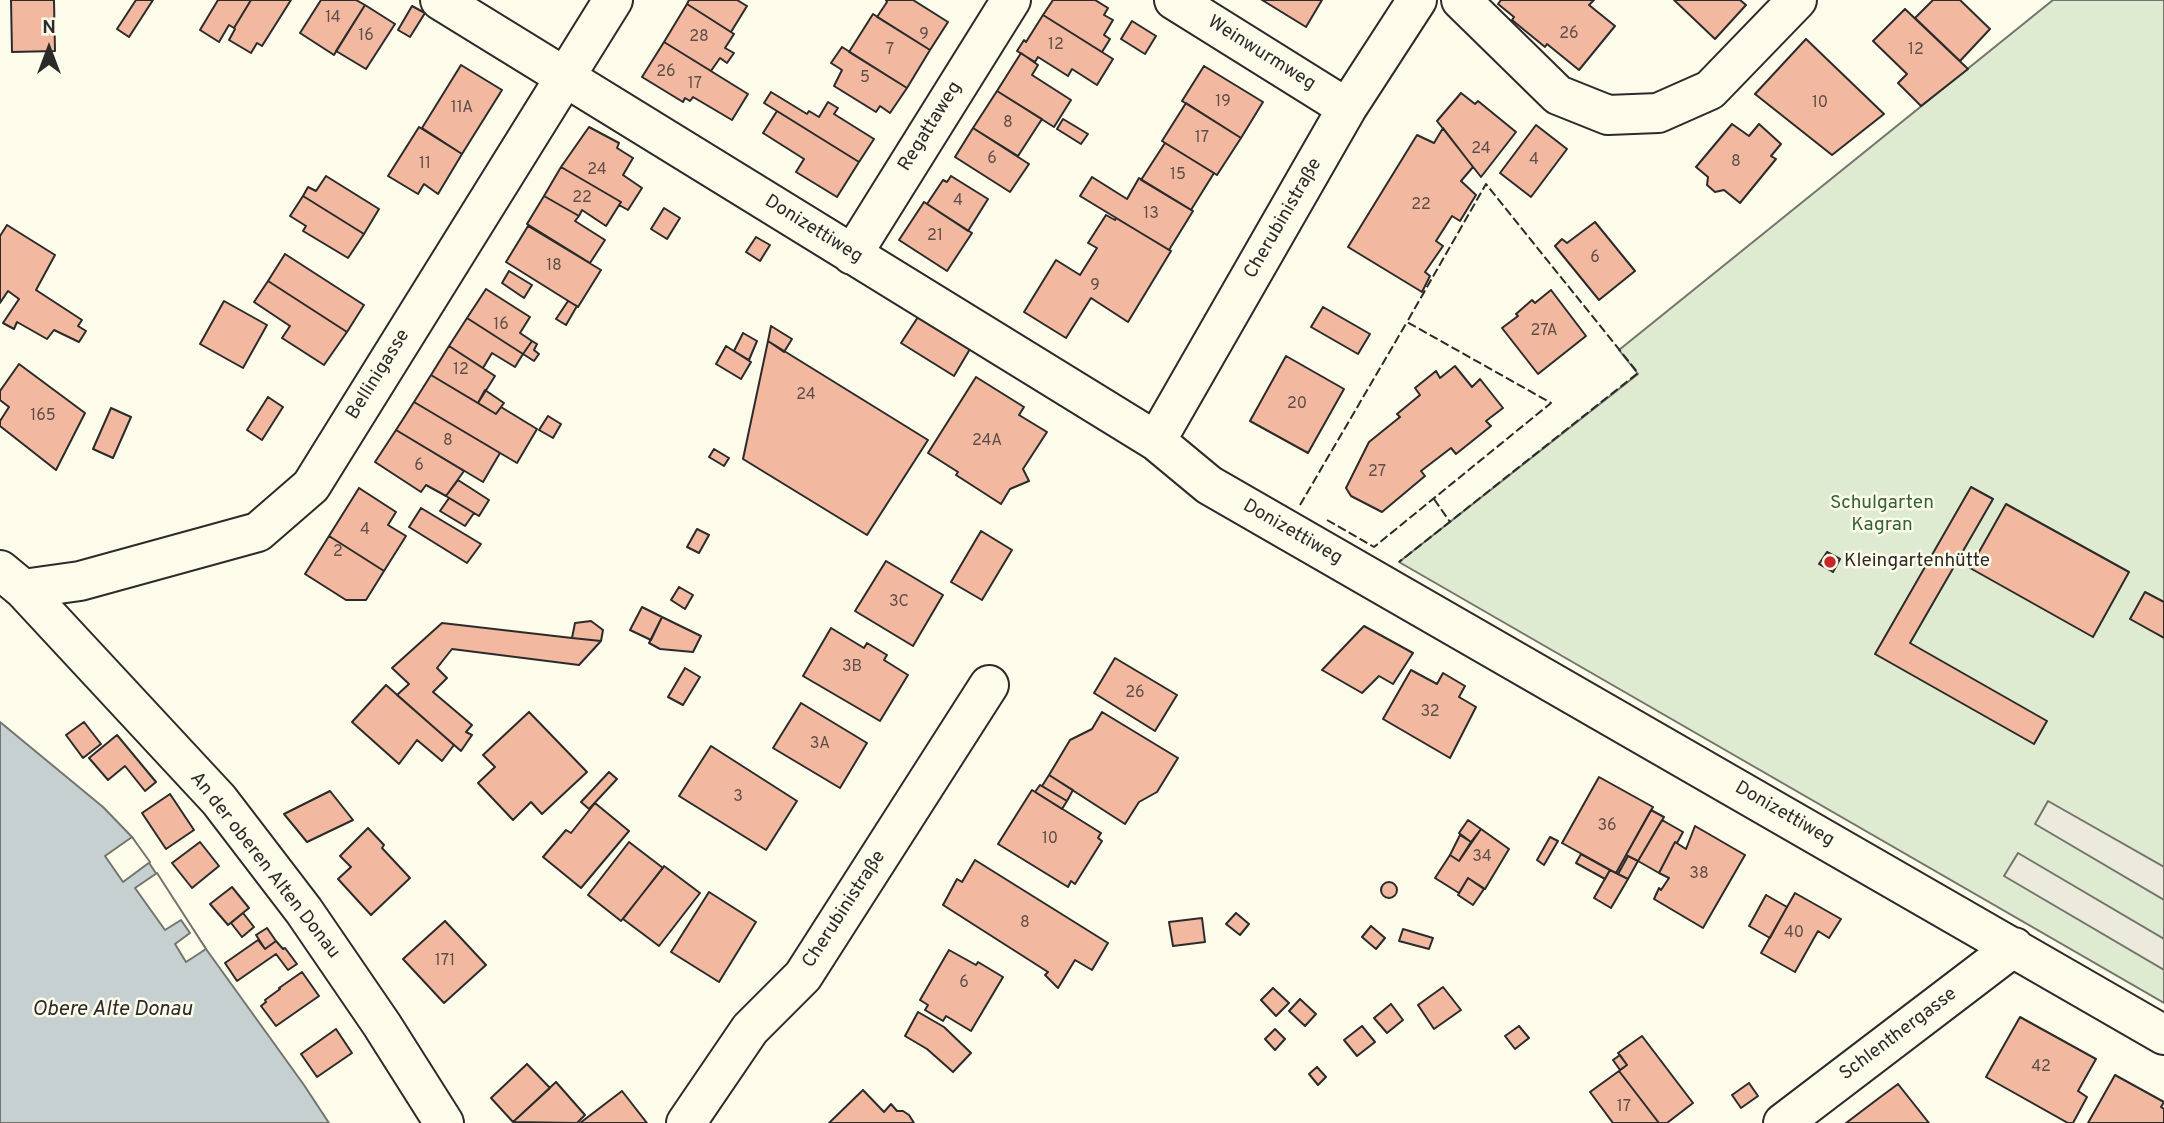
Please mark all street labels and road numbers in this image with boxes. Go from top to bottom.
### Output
street label: Weinwurmweg [1203,12,1319,96]
street label: Regattaweg [894,78,968,176]
street label: Cherubinistraße [1240,155,1328,283]
street label: Donizettiweg [760,191,866,269]
street label: Bellinigasse [342,326,416,424]
street label: Donizettiweg [1238,495,1346,571]
street label: An der oberen Alten Donau [184,768,344,964]
street label: Donizettiweg [1730,777,1838,853]
street label: Cherubinistraße [799,847,891,973]
street label: Schlenthergasse [1836,984,1962,1086]

